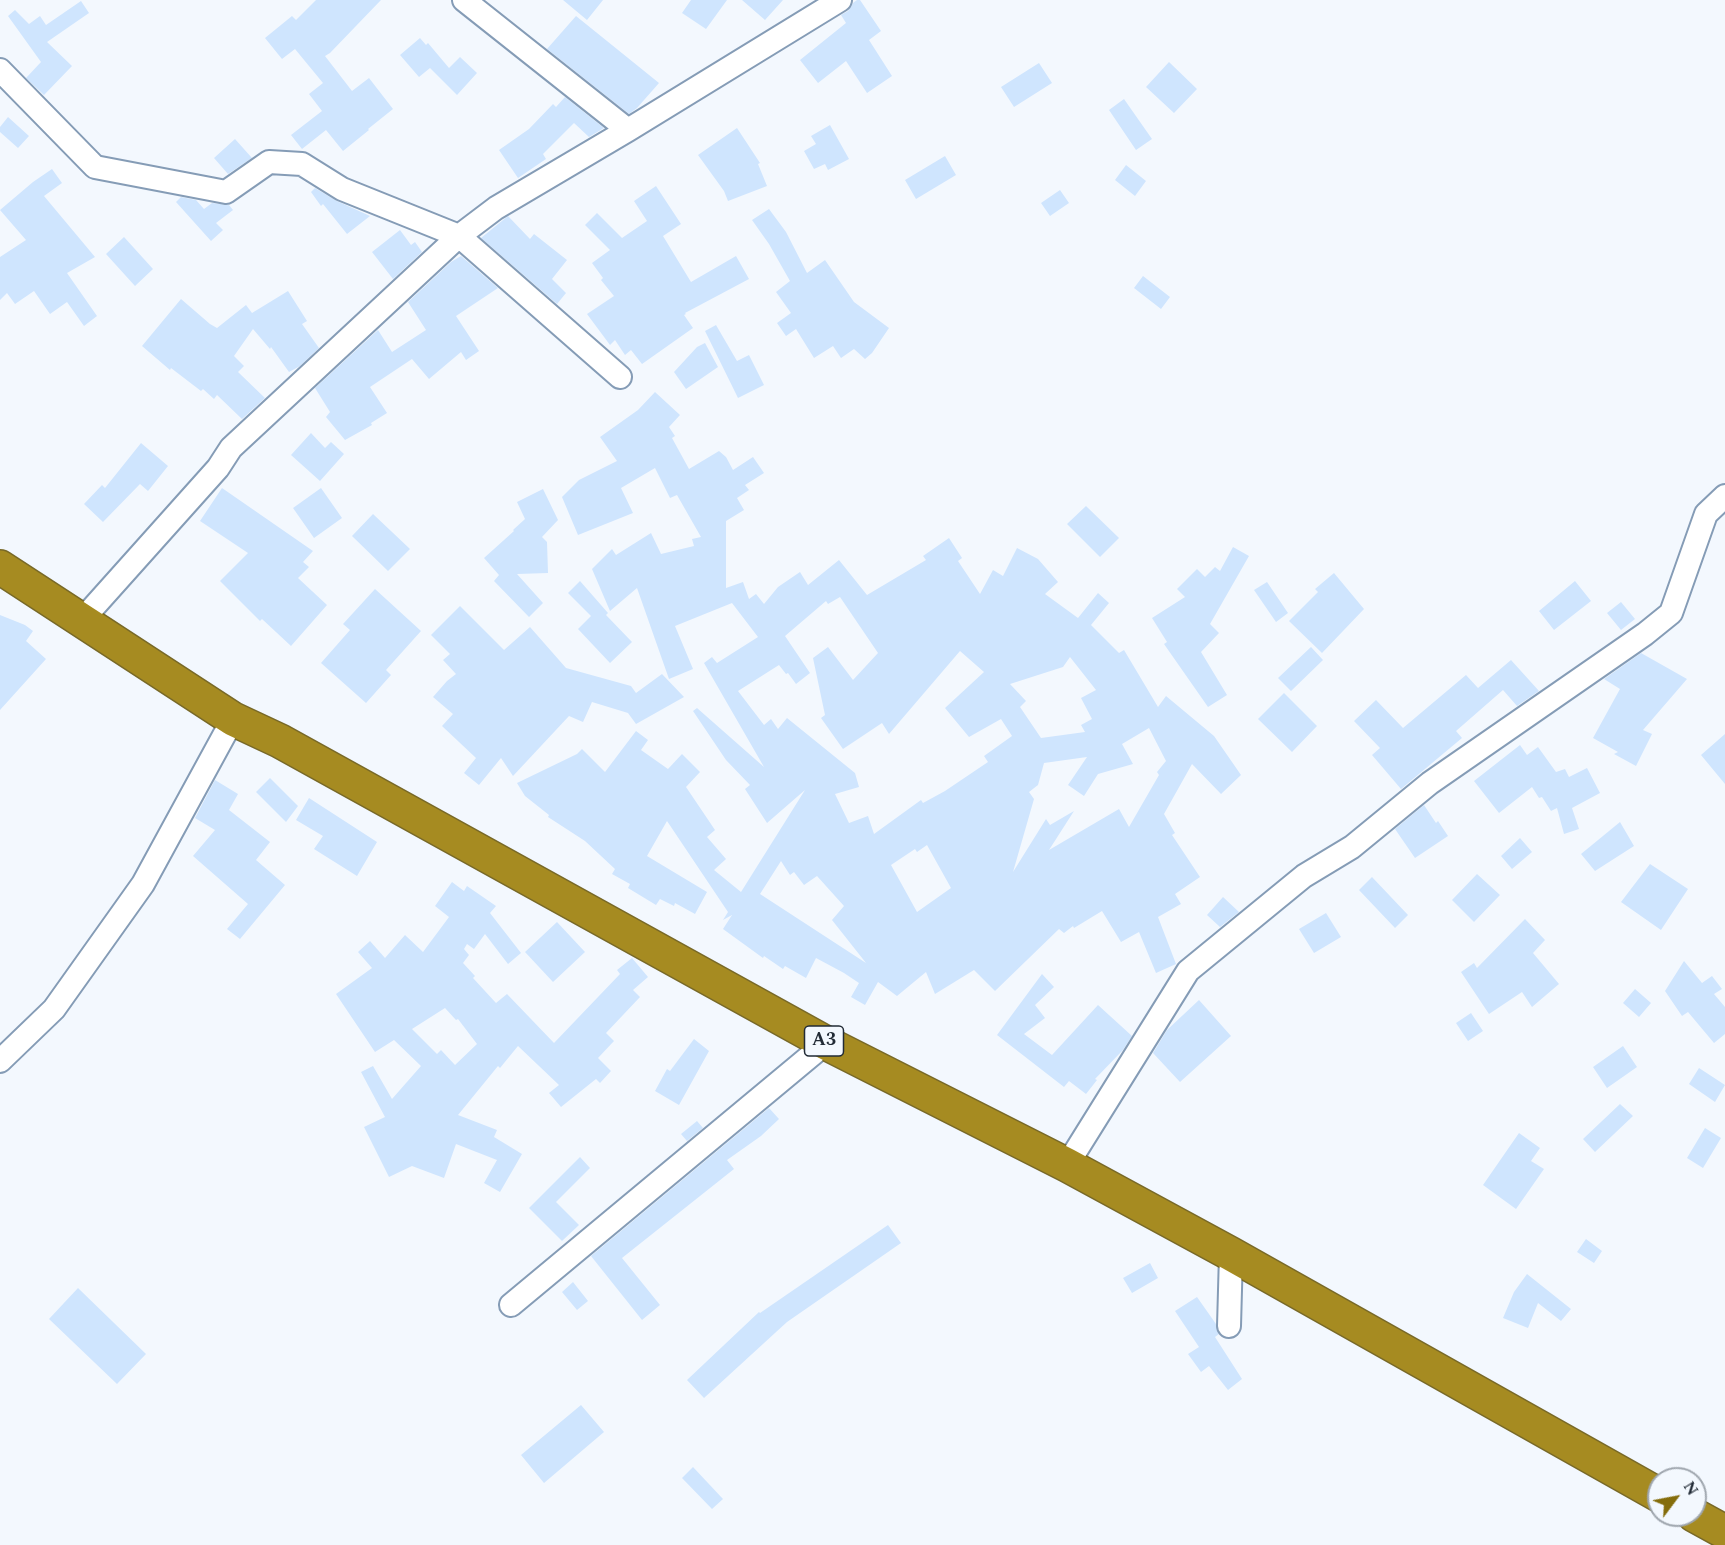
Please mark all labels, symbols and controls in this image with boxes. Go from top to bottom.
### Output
road number: A3 [804,1026,844,1056]
north arrow [1647,1467,1707,1527]
text: N [1677,1477,1704,1500]

